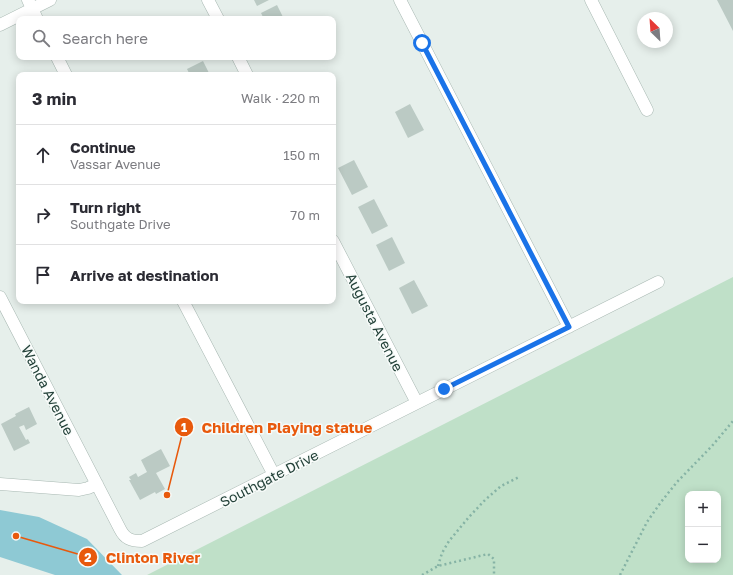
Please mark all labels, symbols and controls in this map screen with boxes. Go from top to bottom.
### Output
north arrow [637,12,673,48]
search box [16,16,336,60]
icon: search [30,27,52,49]
text: Search here [62,29,148,47]
route start [413,34,431,52]
text: 3 min [32,88,76,109]
text: Walk · 220 m [241,90,320,106]
text: Continue [70,138,136,156]
icon: ahead [32,144,54,166]
text: 150 m [283,147,320,163]
text: Vassar Avenue [70,156,161,172]
text: Turn right [70,198,141,216]
icon: right [32,204,54,226]
text: 70 m [290,207,320,223]
text: Southgate Drive [70,216,171,232]
icon: arrive [32,264,54,286]
text: Arrive at destination [70,266,219,284]
street label: Augusta Avenue [343,270,407,374]
street label: Wanda Avenue [18,342,78,438]
route end [435,380,453,398]
callout: Children Playing statue [174,414,380,441]
text: Children Playing statue [202,418,373,436]
text: 1 [181,420,187,435]
street label: Southgate Drive [217,446,321,510]
map controls [685,491,721,563]
button: + [685,491,721,527]
button: − [685,527,721,563]
callout: Clinton River [78,544,208,571]
text: Clinton River [106,548,200,566]
text: 2 [84,550,92,565]

